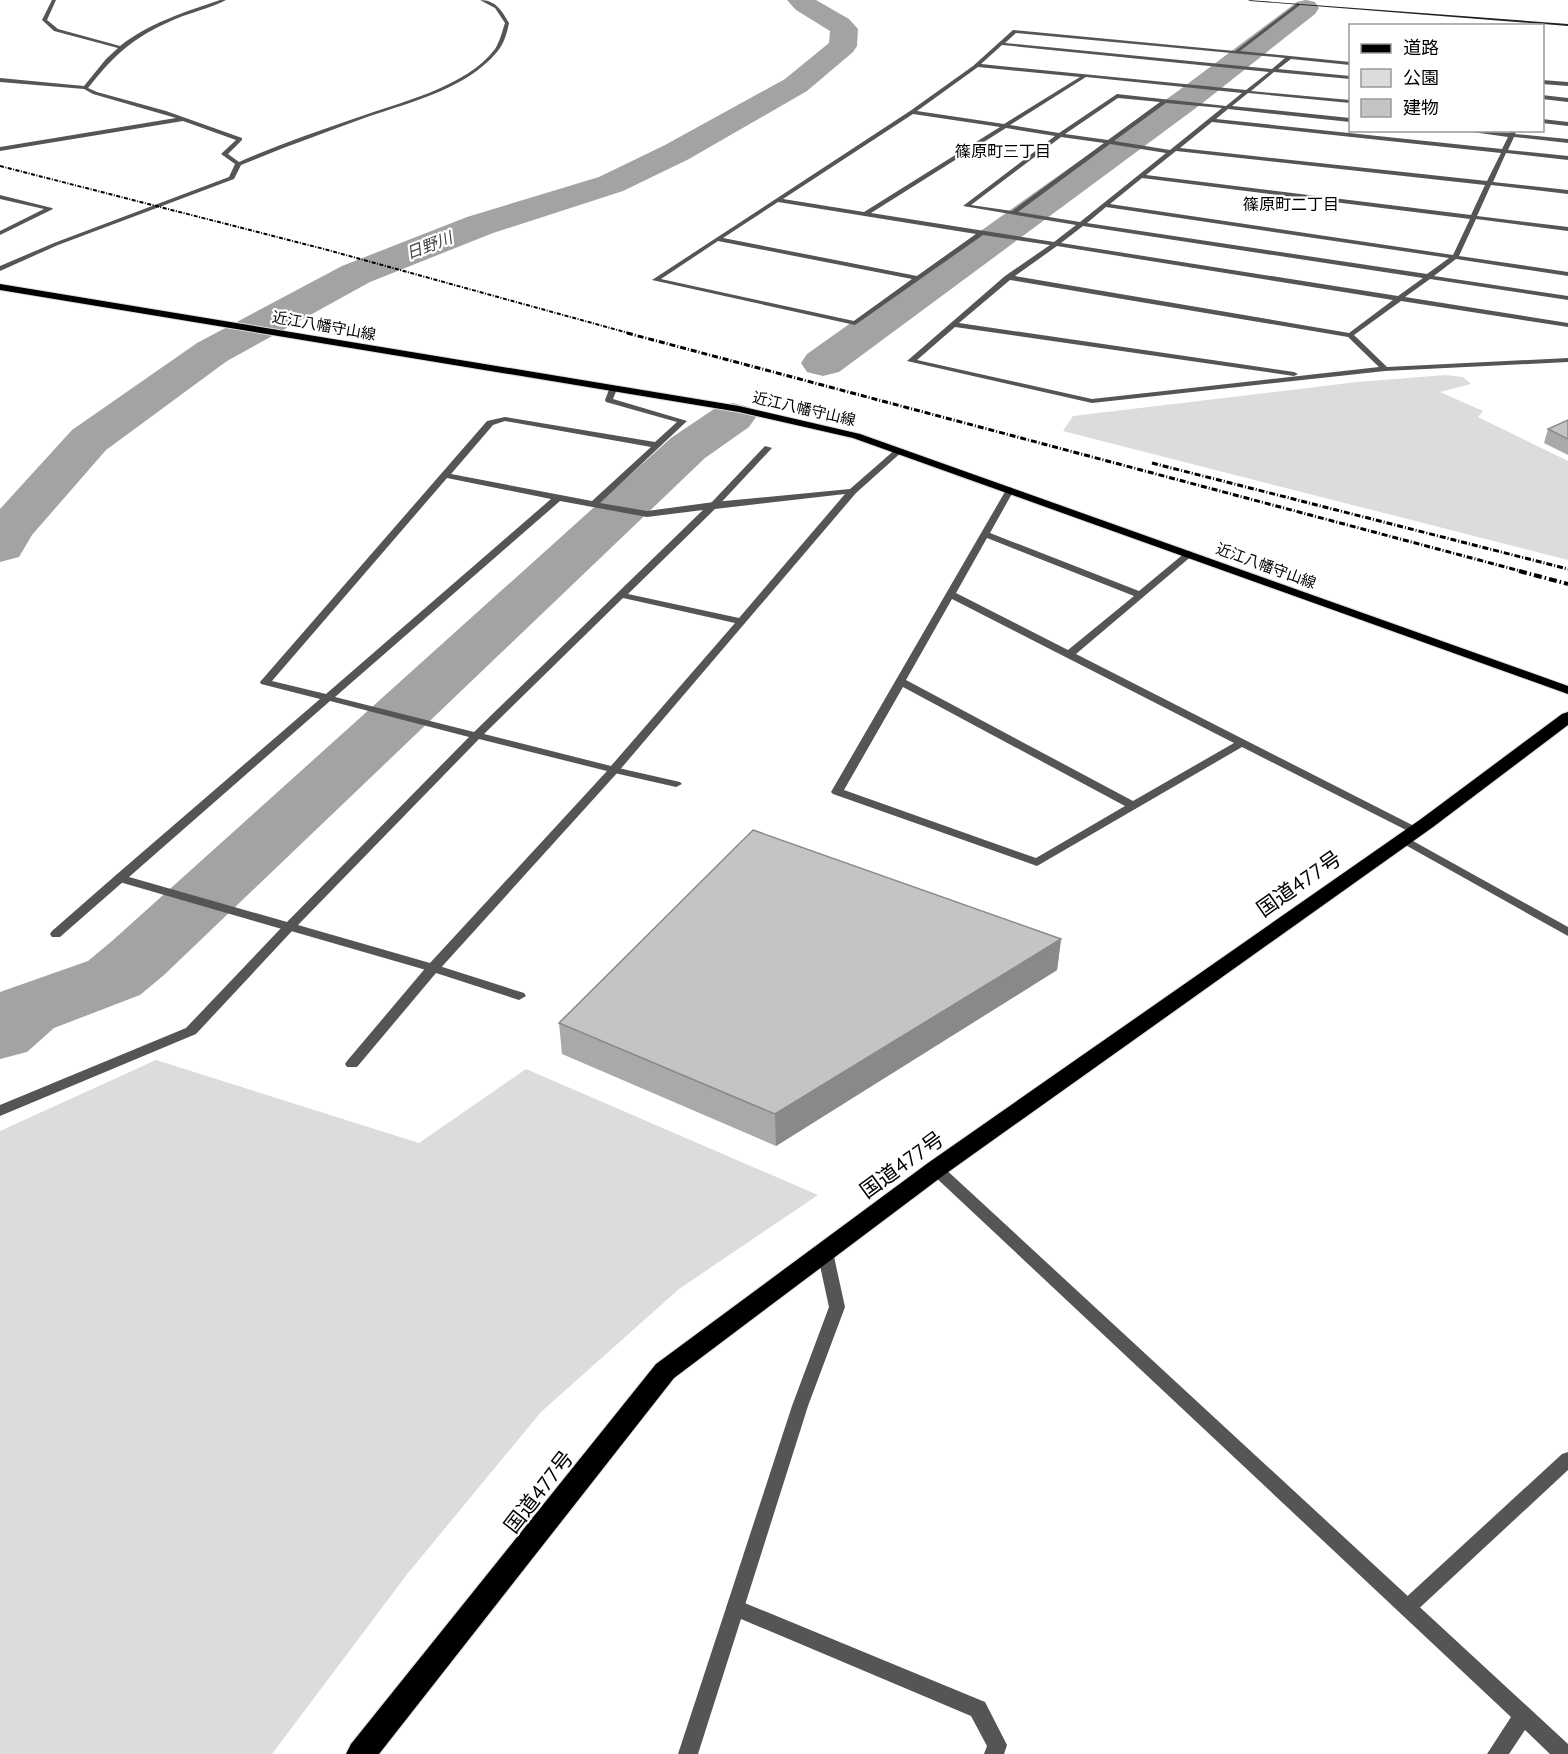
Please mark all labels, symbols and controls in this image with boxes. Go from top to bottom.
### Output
legend [1349,24,1544,132]
text: 道路 [1403,36,1439,59]
text: 公園 [1403,66,1439,89]
text: 建物 [1403,96,1439,119]
district label: 篠原町三丁目 [955,141,1051,161]
district label: 篠原町二丁目 [1243,194,1339,214]
water label: 日野川 [403,226,457,263]
street label: 近江八幡守山線 [271,307,377,344]
street label: 近江八幡守山線 [751,387,857,430]
street label: 近江八幡守山線 [1214,539,1319,592]
street label: 国道477号 [1251,845,1346,923]
street label: 国道477号 [854,1125,949,1204]
street label: 国道477号 [498,1445,579,1538]

